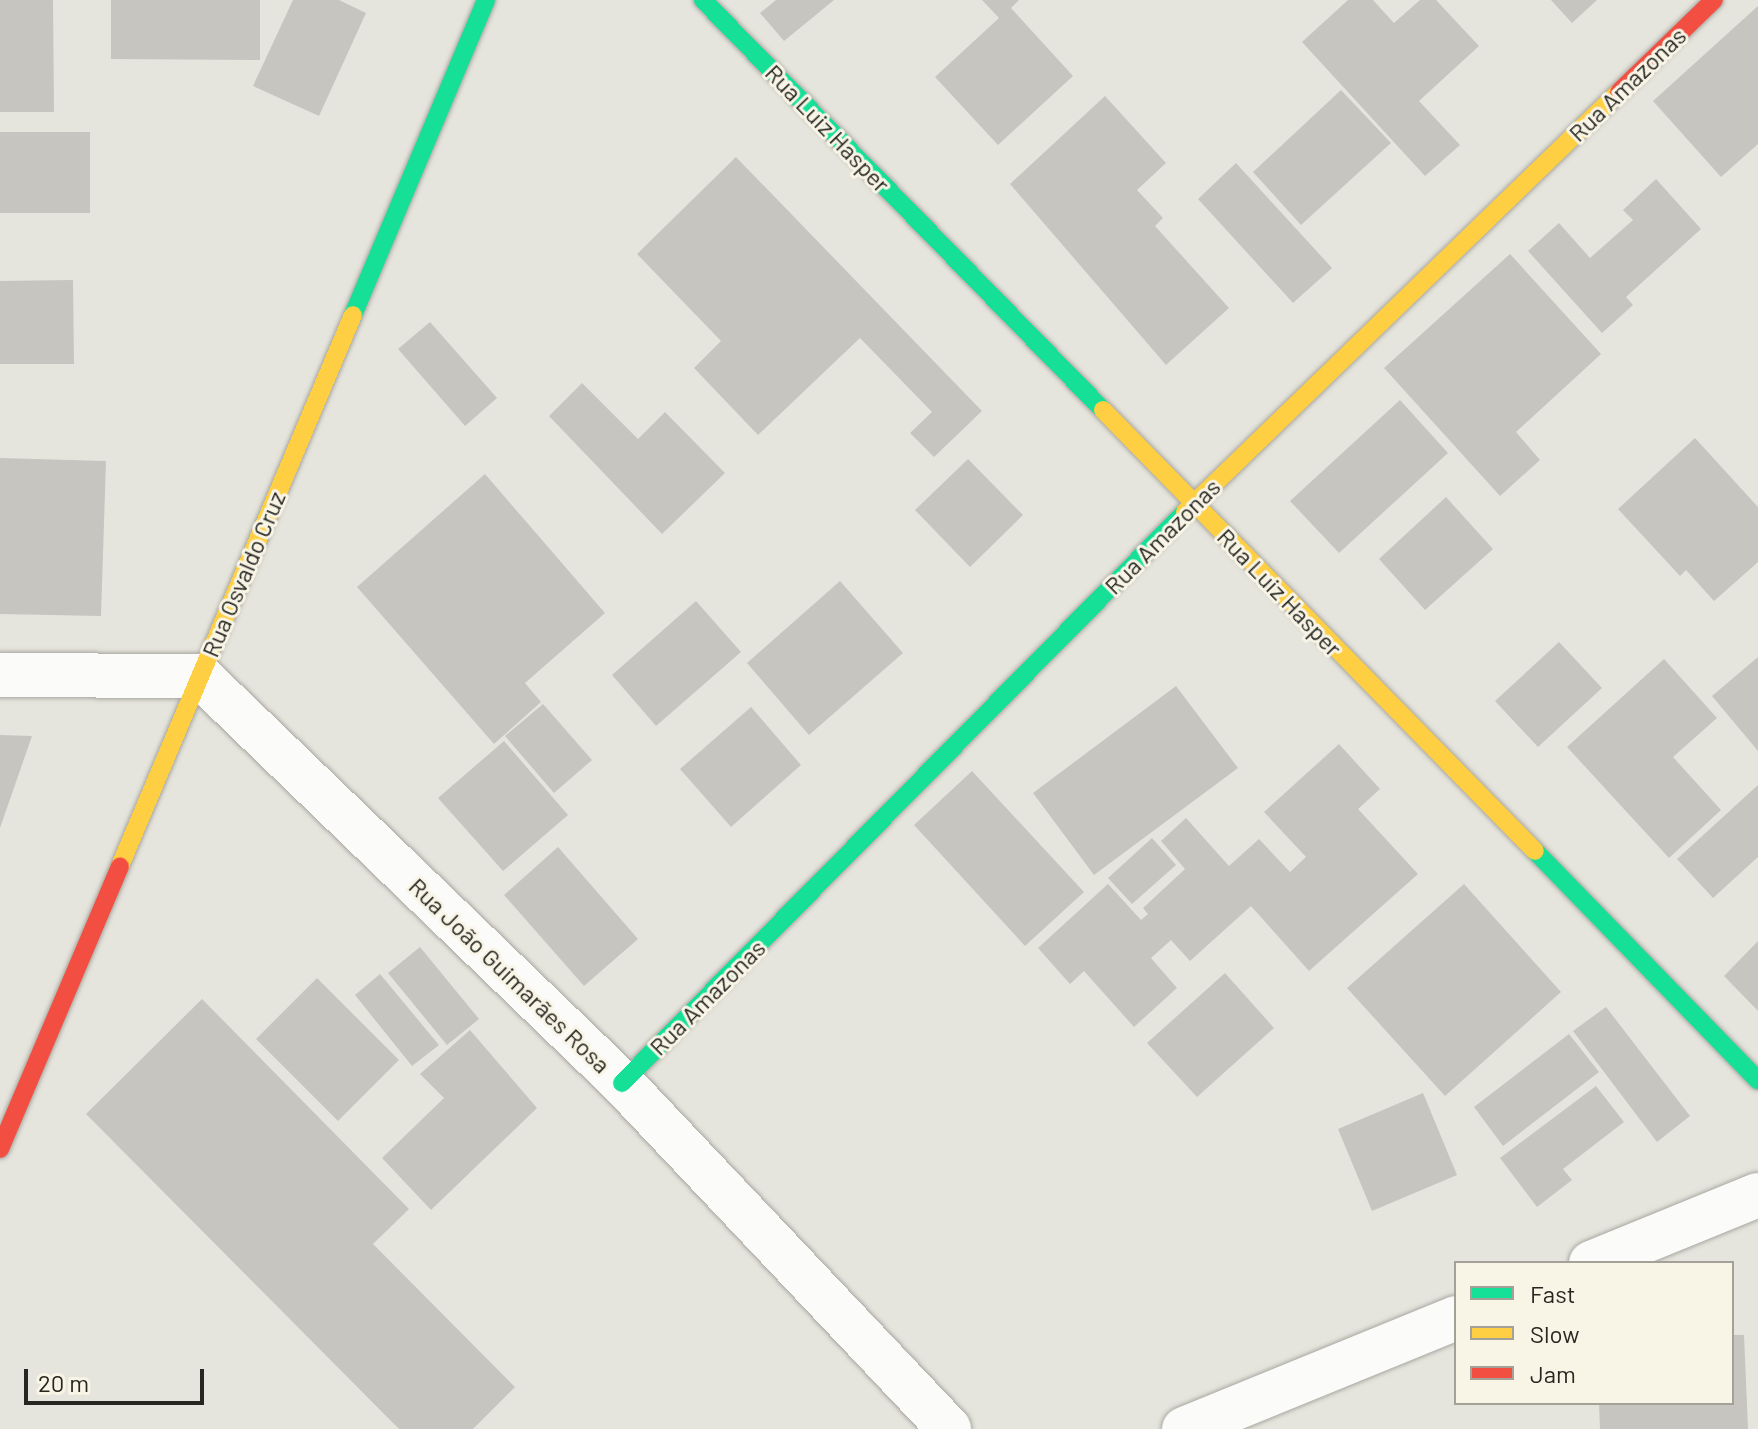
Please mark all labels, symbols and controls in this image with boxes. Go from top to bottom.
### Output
street label: Rua Amazonas [1562,21,1692,147]
street label: Rua Luiz Hasper [760,58,896,198]
street label: Rua Amazonas [1098,472,1226,600]
street label: Rua Osvaldo Cruz [195,487,291,661]
street label: Rua Luiz Hasper [1212,522,1348,662]
street label: Rua João Guimarães Rosa [403,871,617,1079]
street label: Rua Amazonas [643,933,771,1061]
legend [1454,1261,1734,1405]
text: Fast [1530,1279,1575,1308]
text: Slow [1530,1319,1579,1348]
scale bar [28,1353,208,1403]
text: Jam [1530,1359,1576,1388]
text: 20 m [38,1368,89,1397]

